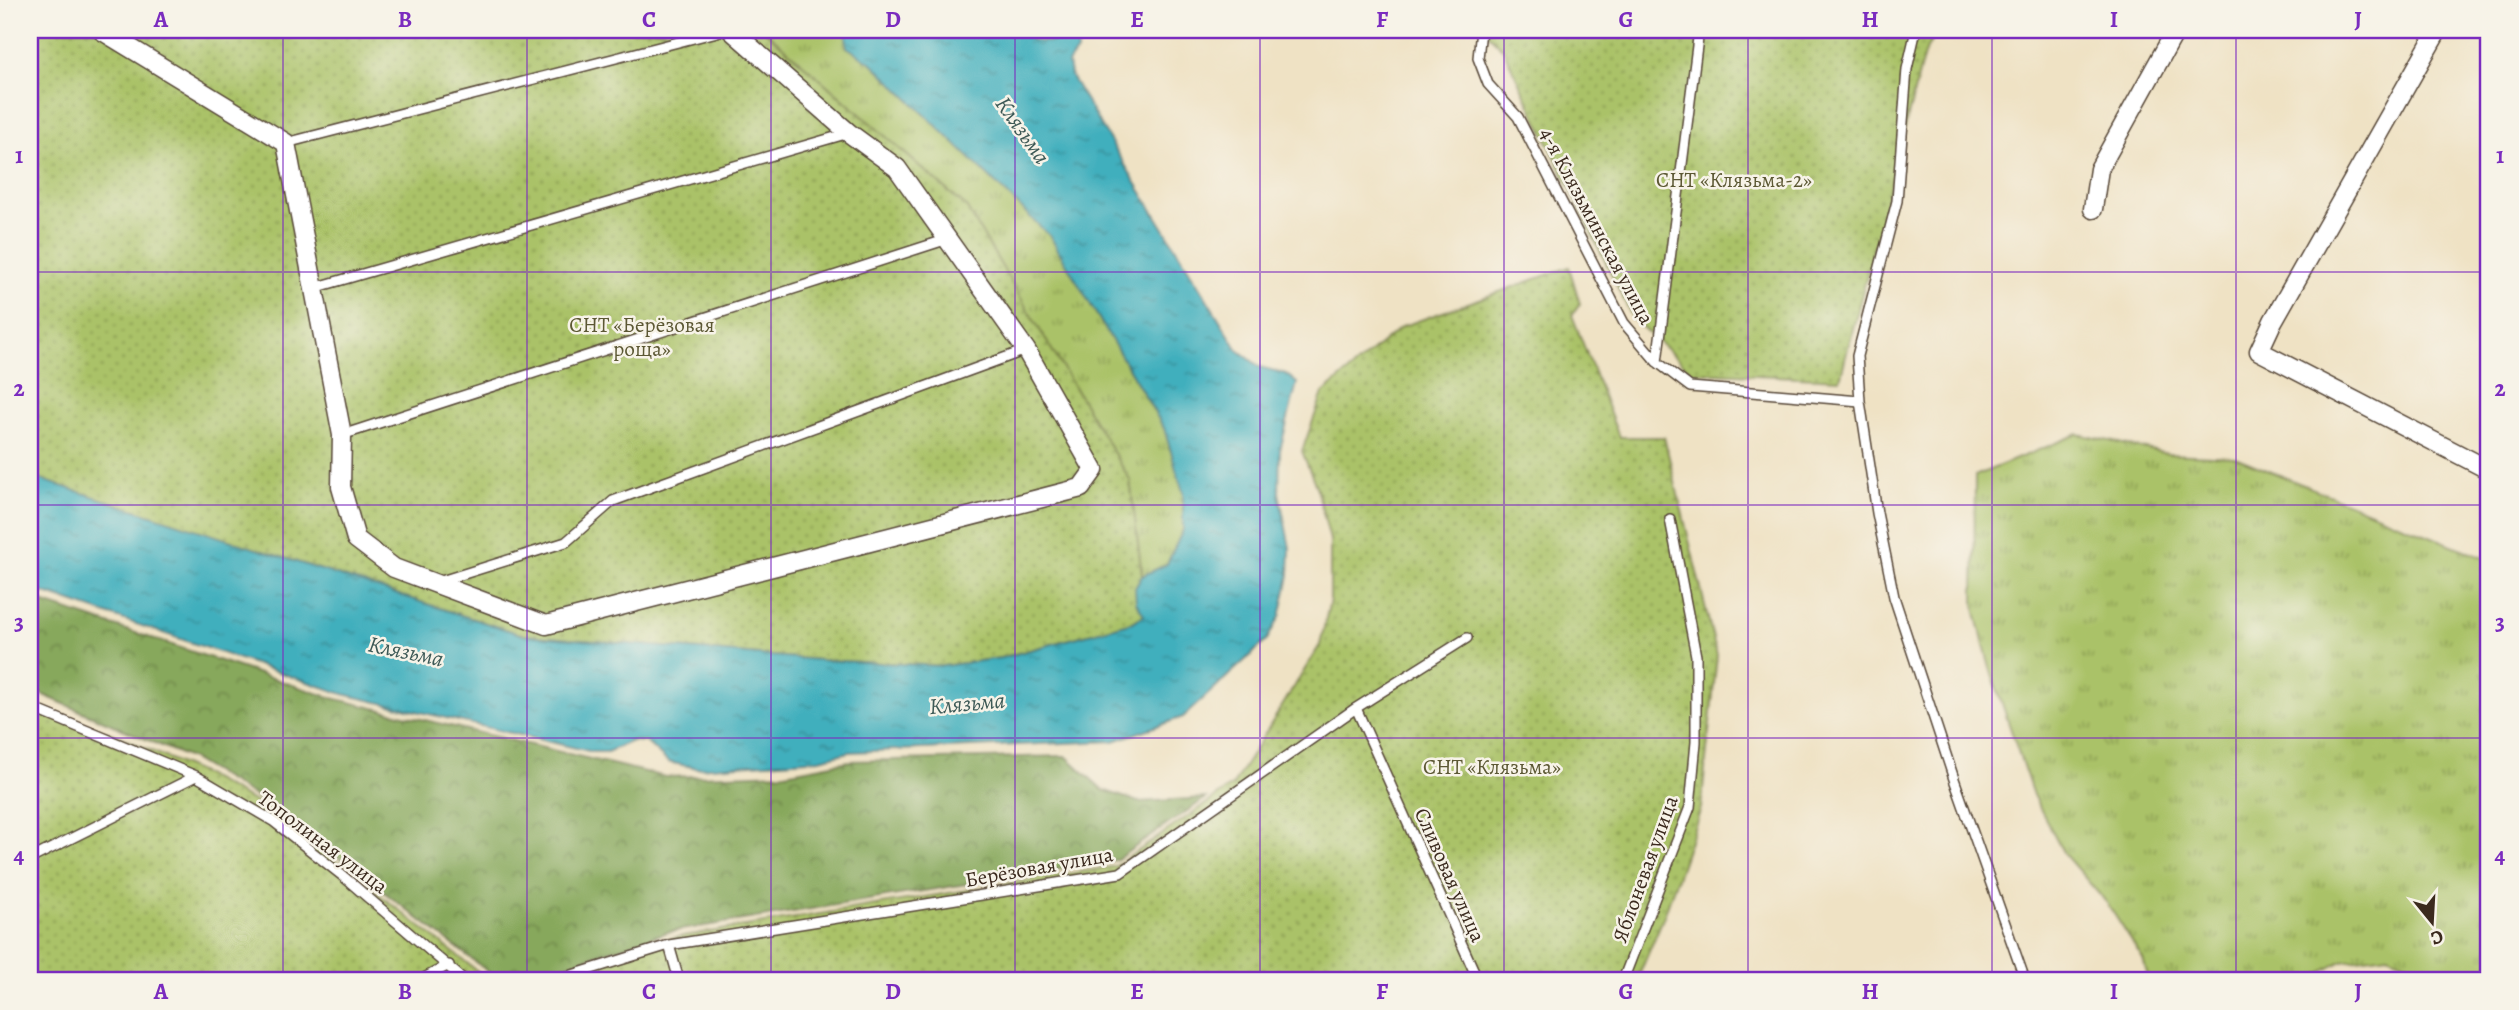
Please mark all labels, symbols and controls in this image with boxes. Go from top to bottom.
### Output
text: A [153,4,169,35]
text: B [398,4,412,35]
text: C [642,4,656,35]
text: D [885,4,901,35]
text: E [1130,4,1144,35]
text: F [1376,4,1389,35]
text: G [1618,4,1634,35]
text: H [1861,4,1879,35]
text: I [2110,4,2118,35]
text: J [2354,4,2362,35]
water label: Клязьма [988,90,1057,171]
street label: 4-я Клязьминская улица [1533,123,1661,330]
text: 1 [15,140,23,171]
text: 1 [2496,140,2504,171]
park label: СНТ «Клязьма-2» [1656,166,1812,194]
park label: СНТ «Берёзовая роща» [569,311,715,363]
text: 2 [13,373,25,404]
text: 2 [2494,373,2506,404]
text: 3 [14,607,24,638]
text: 3 [2495,607,2505,638]
water label: Клязьма [365,628,447,675]
water label: Клязьма [928,685,1007,722]
park label: СНТ «Клязьма» [1423,753,1561,781]
street label: Тополиная улица [252,784,394,900]
street label: Яблоневая улица [1605,791,1685,946]
street label: Сливовая улица [1408,804,1492,947]
text: 4 [14,840,25,871]
street label: Берёзовая улица [963,840,1116,894]
text: 4 [2495,840,2506,871]
north arrow [2396,888,2466,958]
text: С [2427,923,2447,951]
text: A [153,976,169,1007]
text: B [398,976,412,1007]
text: C [642,976,656,1007]
text: D [885,976,901,1007]
text: E [1130,976,1144,1007]
text: F [1376,976,1389,1007]
text: G [1618,976,1634,1007]
text: H [1861,976,1879,1007]
text: I [2110,976,2118,1007]
text: J [2354,976,2362,1007]

